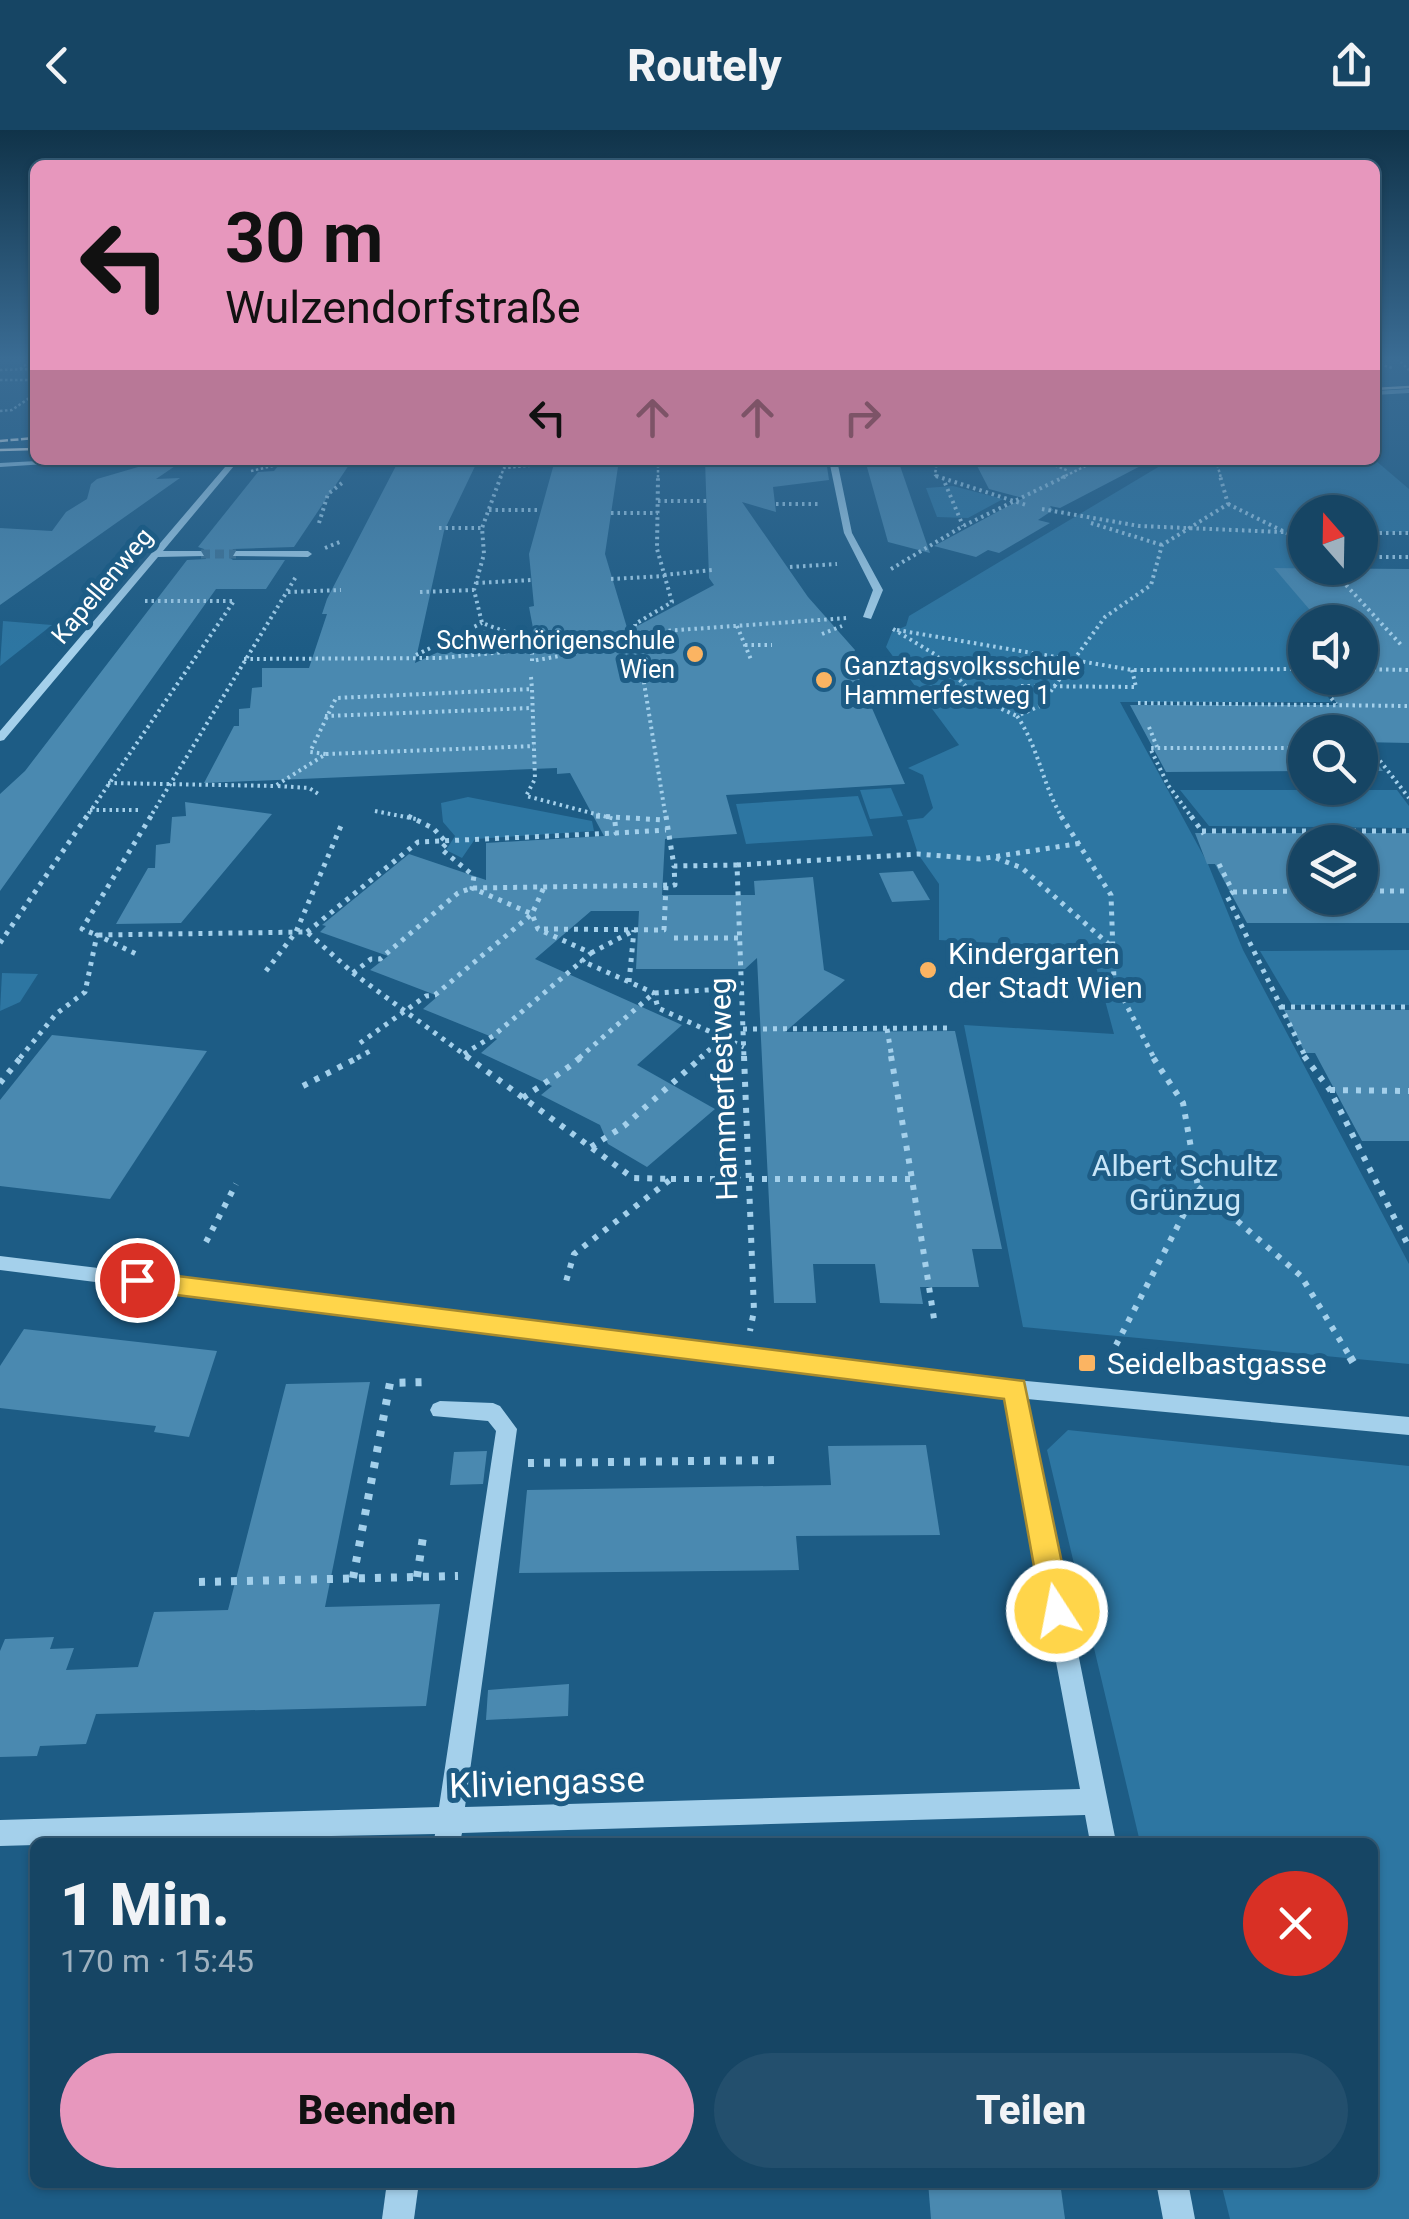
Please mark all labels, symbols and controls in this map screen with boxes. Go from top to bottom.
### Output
icon: back [30,38,85,93]
icon: share [1324,38,1379,93]
text: Routely [627,39,782,92]
text: 30 m [225,197,383,279]
icon: left [60,200,190,330]
text: Wulzendorfstraße [225,281,581,334]
icon: left [520,390,575,445]
icon: ahead [625,390,680,445]
icon: ahead [730,390,785,445]
icon: right [835,390,890,445]
north arrow [1288,495,1378,585]
map controls [1288,495,1378,915]
street label: Kapellenweg [45,522,159,650]
button: sound [1288,605,1378,695]
place label: Schwerhörigenschule Wien [436,626,675,684]
marker: Schwerhörigenschule Wien [684,643,706,665]
place label: Ganztagsvolksschule Hammerfestweg 1 [844,652,1080,710]
marker: Ganztagsvolksschule Hammerfestweg 1 [813,669,835,691]
button: search [1288,715,1378,805]
button: layers [1288,825,1378,915]
place label: Kindergarten der Stadt Wien [948,936,1143,1005]
marker: Kindergarten der Stadt Wien [917,959,939,981]
street label: Hammerfestweg [702,977,744,1201]
park label: Albert Schultz Grünzug [1092,1148,1278,1217]
pin [95,1238,180,1323]
icon: arrive [110,1253,165,1308]
place label: Seidelbastgasse [1107,1346,1327,1381]
marker: Seidelbastgasse [1076,1352,1098,1374]
position arrow [1005,1559,1109,1663]
street label: Kliviengasse [448,1759,646,1807]
text: 1 Min. [60,1869,230,1940]
button: close [1243,1871,1348,1976]
text: 170 m · 15:45 [60,1942,254,1980]
button: Beenden [60,2053,694,2168]
button: Teilen [714,2053,1348,2168]

